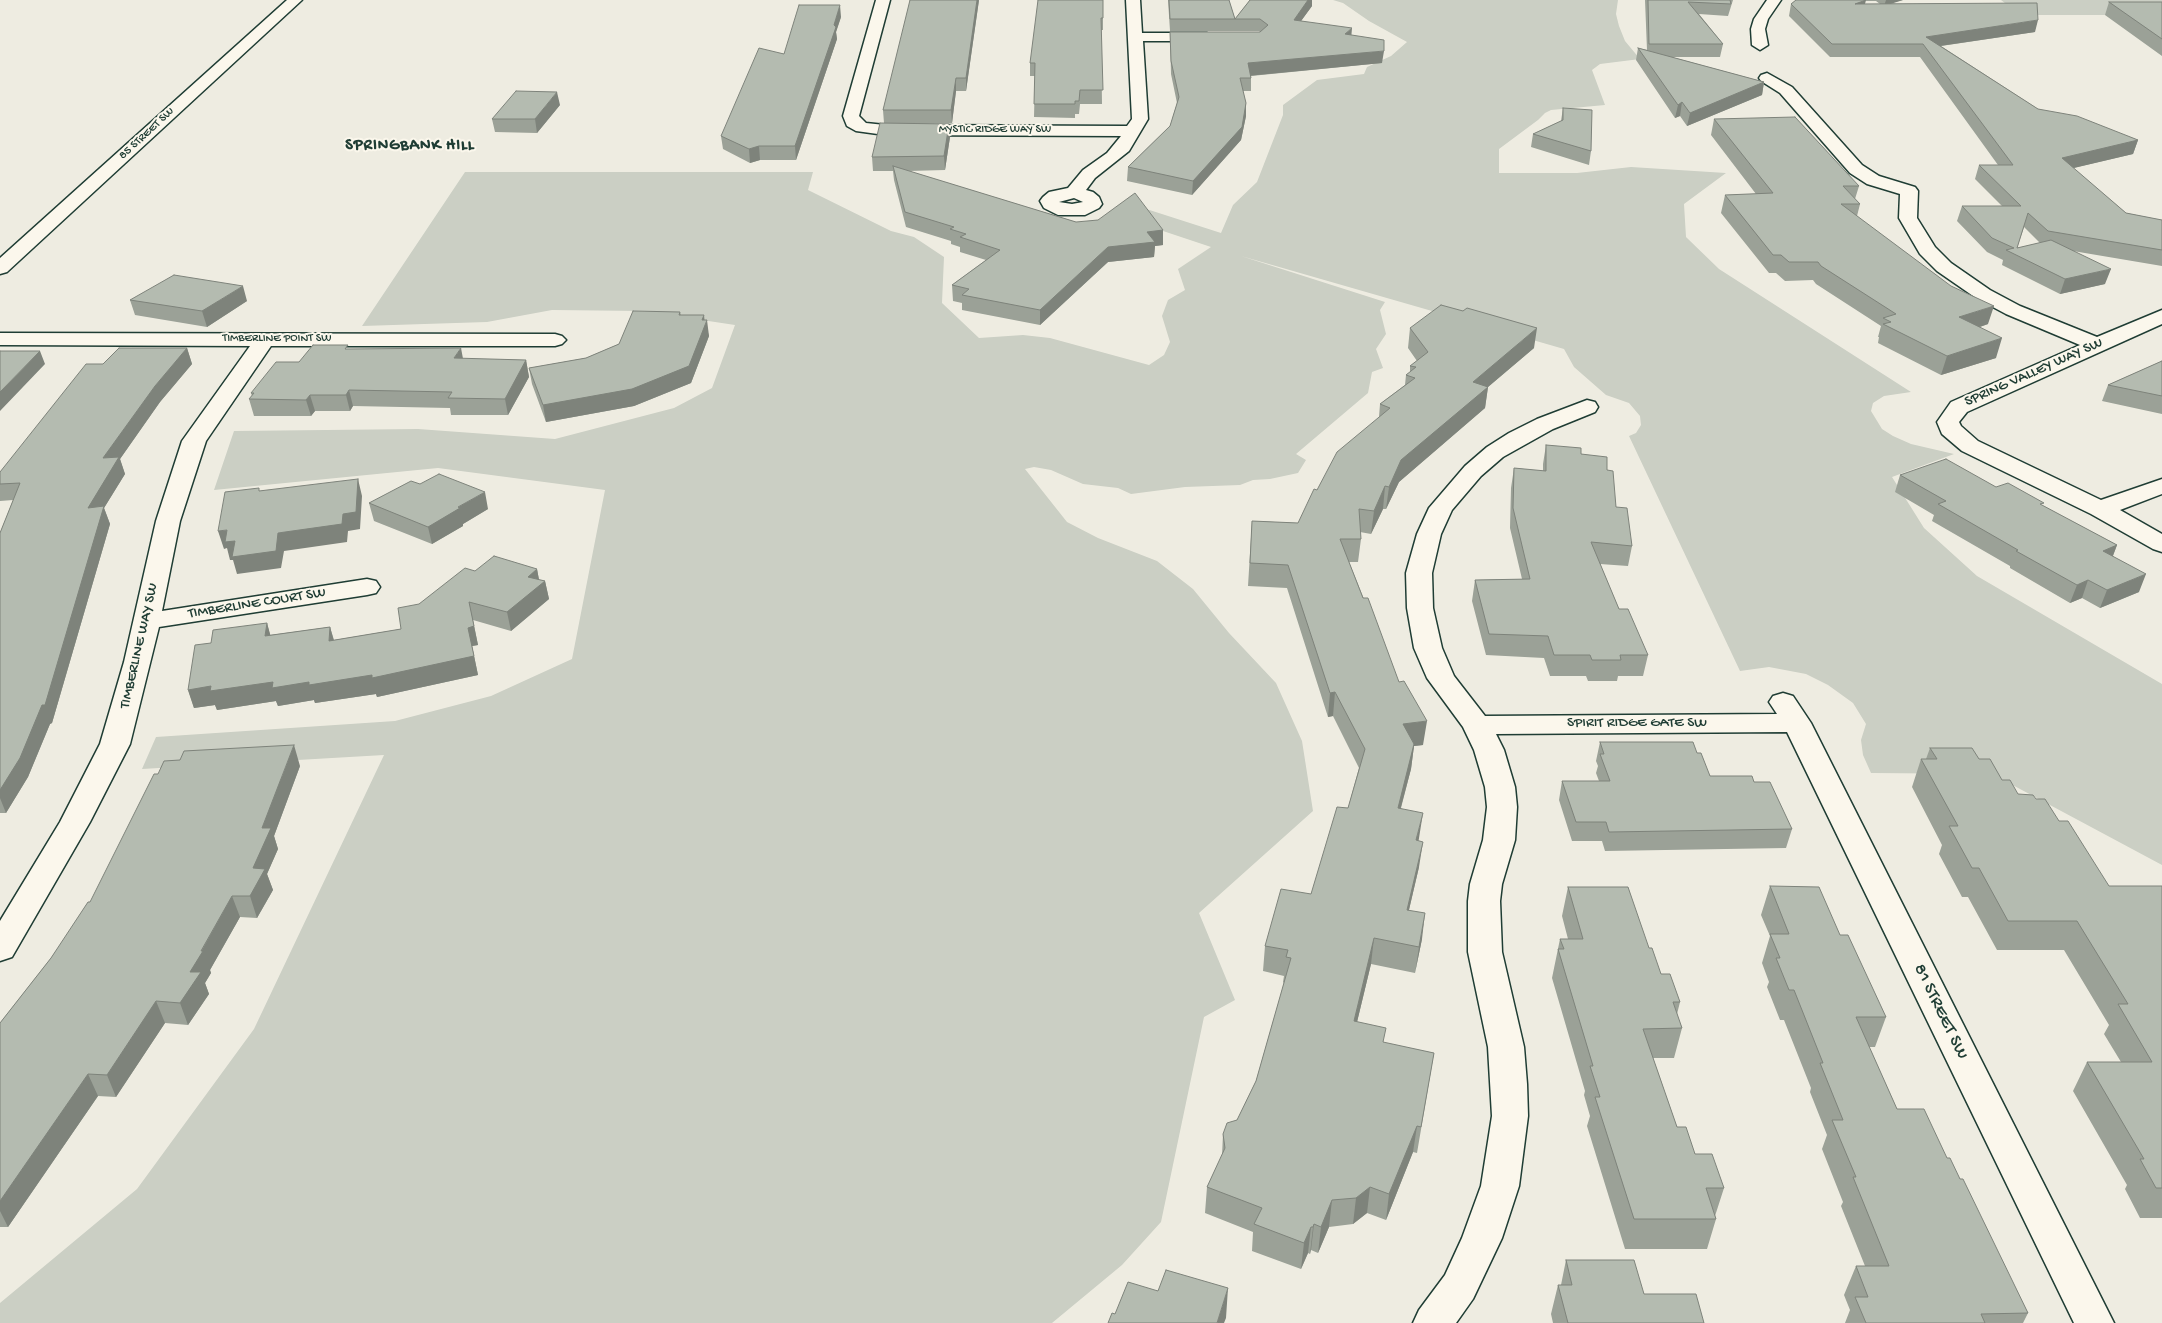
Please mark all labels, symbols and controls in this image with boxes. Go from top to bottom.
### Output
street label: 85 STREET SW [116,105,178,163]
street label: MYSTIC RIDGE WAY SW [939,123,1051,137]
district label: SPRINGBANK HILL [343,137,477,157]
street label: TIMBERLINE POINT SW [223,332,331,346]
street label: SPRING VALLEY WAY SW [1962,334,2106,412]
street label: TIMBERLINE WAY SW [117,581,163,711]
street label: TIMBERLINE COURT SW [187,584,327,624]
street label: SPIRIT RIDGE GATE SW [1567,715,1707,733]
street label: 81 STREET SW [1908,961,1972,1063]

